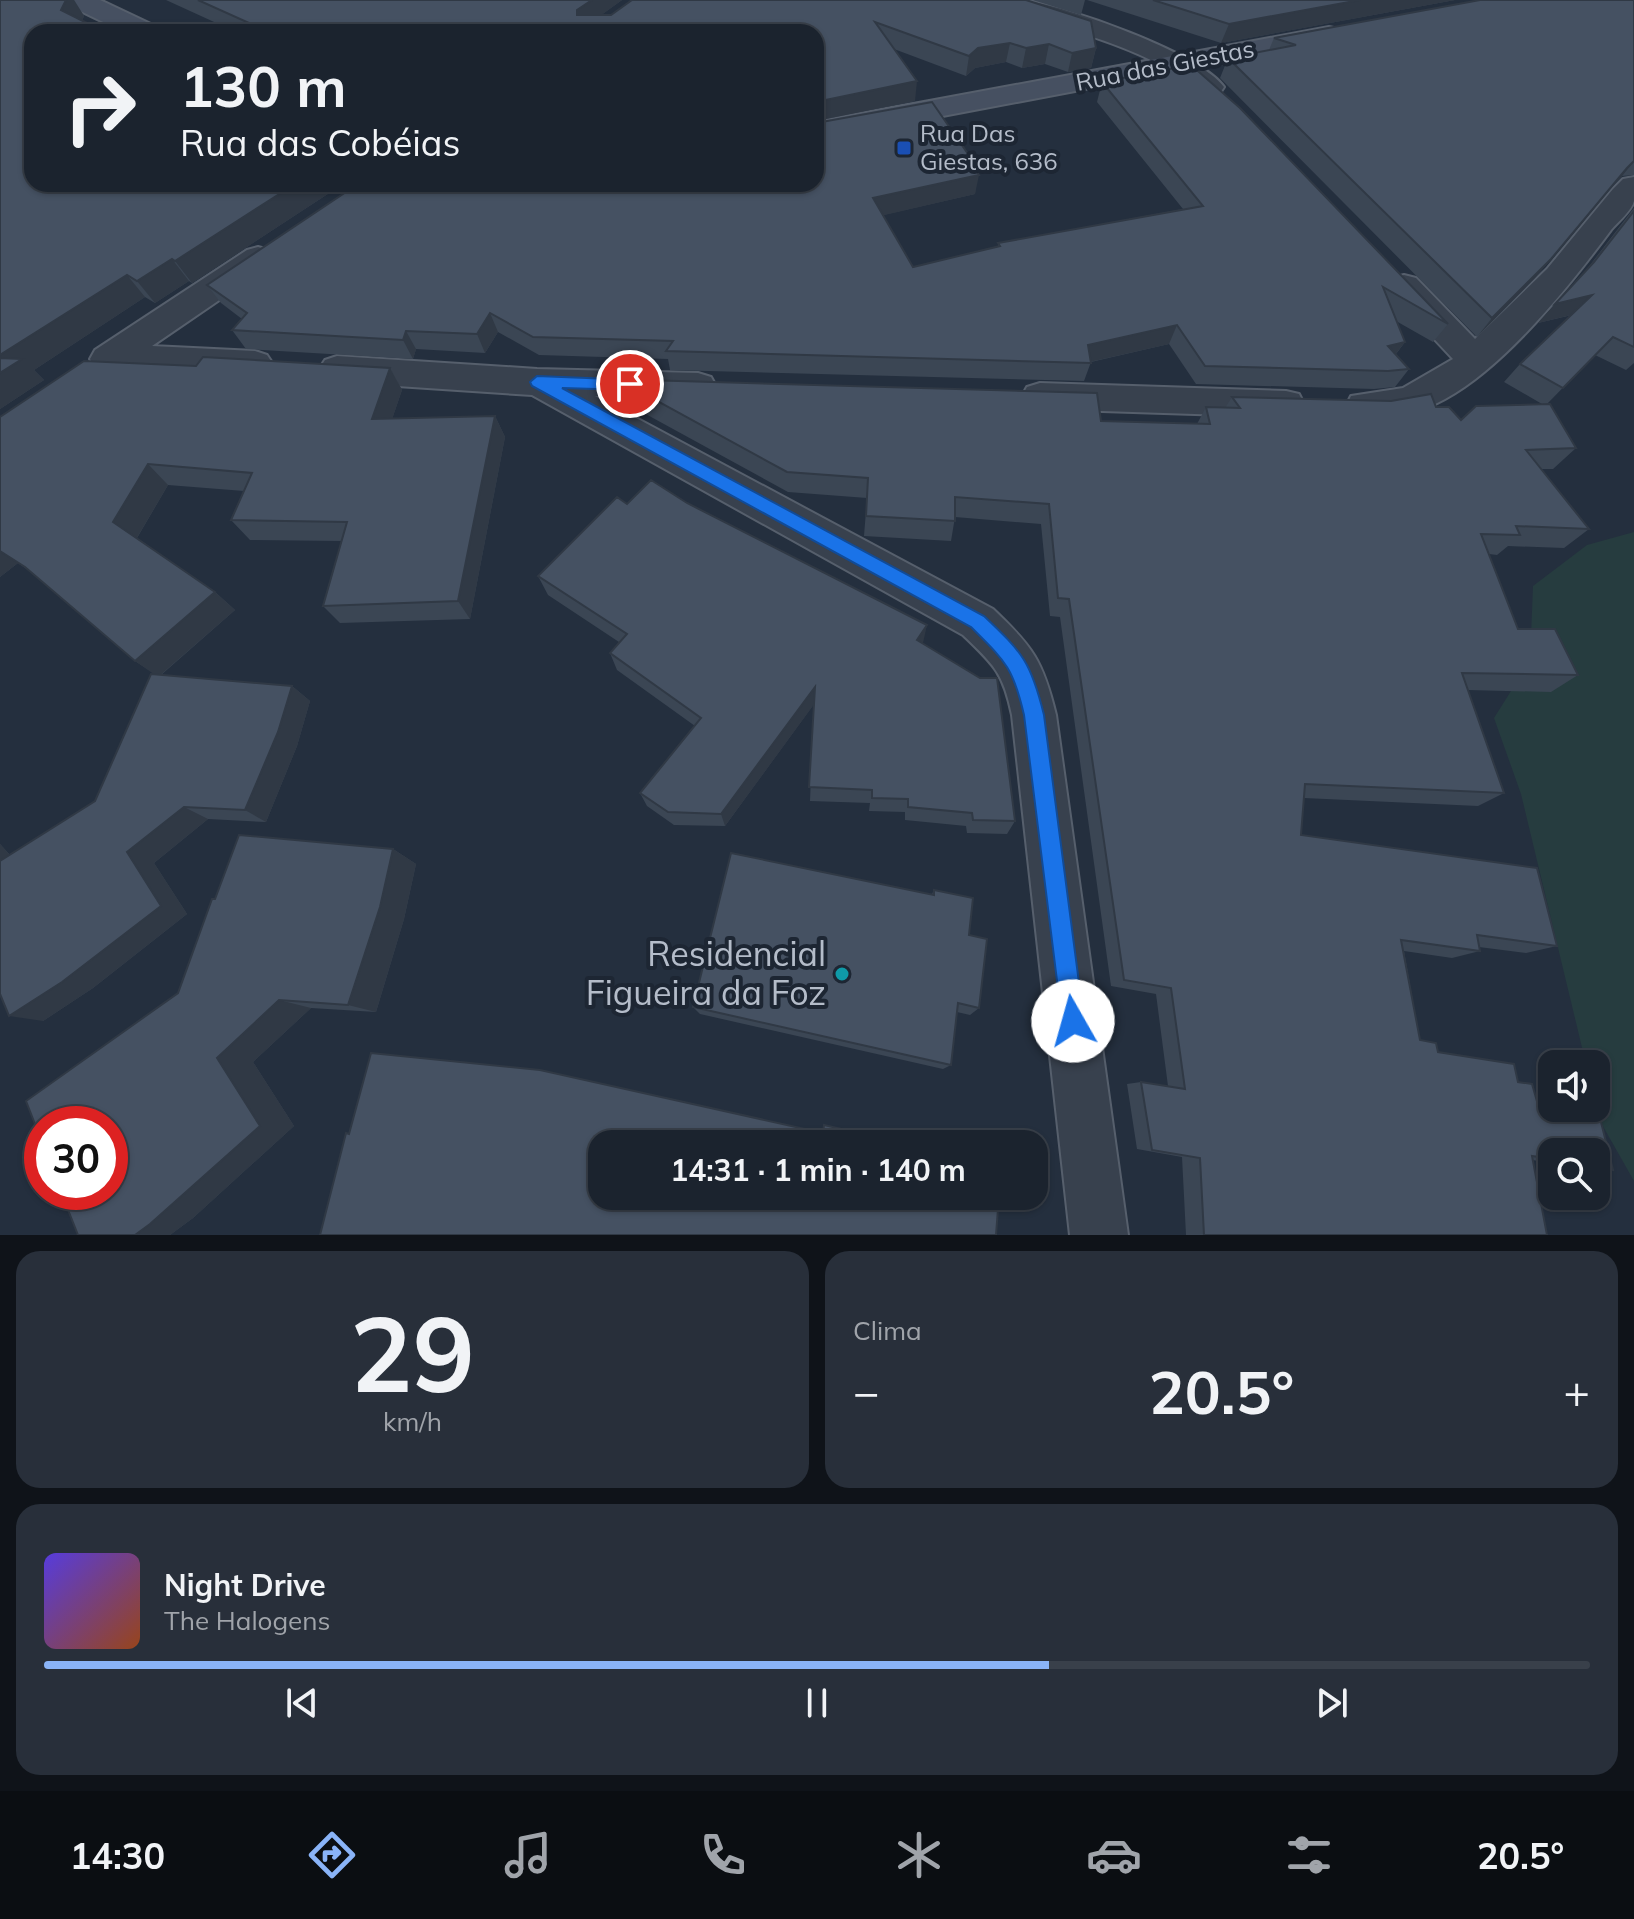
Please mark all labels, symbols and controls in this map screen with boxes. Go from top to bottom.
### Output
street label: Rua das Giestas [1073,33,1256,97]
text: 130 m [180,51,347,121]
icon: right [48,56,152,160]
place label: Rua Das Giestas, 636 [920,118,1058,176]
text: Rua das Cobéias [180,120,460,165]
marker: Rua Das Giestas, 636 [895,139,913,157]
pin [596,350,664,418]
icon: arrive [608,362,652,406]
place label: Residencial Figueira da Foz [586,932,826,1014]
marker: Residencial Figueira da Foz [833,965,851,983]
position arrow [1031,979,1115,1063]
map controls [1538,1050,1610,1210]
button: sound [1538,1050,1610,1122]
speed limit sign: 30 [24,1106,128,1210]
button: search [1538,1138,1610,1210]
text: 14:31 · 1 min · 140 m [670,1151,966,1189]
text: 29 [350,1287,475,1418]
text: Clima [853,1314,922,1347]
text: 20.5° [1149,1354,1294,1429]
text: − [853,1364,879,1419]
text: + [1564,1364,1590,1419]
text: km/h [383,1405,442,1438]
text: Night Drive [164,1566,326,1604]
text: The Halogens [164,1604,330,1637]
icon: previous [280,1681,324,1725]
icon: pause [795,1681,839,1725]
icon: next [1310,1681,1354,1725]
icon: directions [304,1827,360,1883]
icon: music [500,1827,556,1883]
icon: phone [695,1827,751,1883]
icon: climate [891,1827,947,1883]
icon: car [1086,1827,1142,1883]
icon: filters [1281,1827,1337,1883]
text: 14:30 [70,1833,165,1878]
text: 20.5° [1477,1833,1564,1878]

